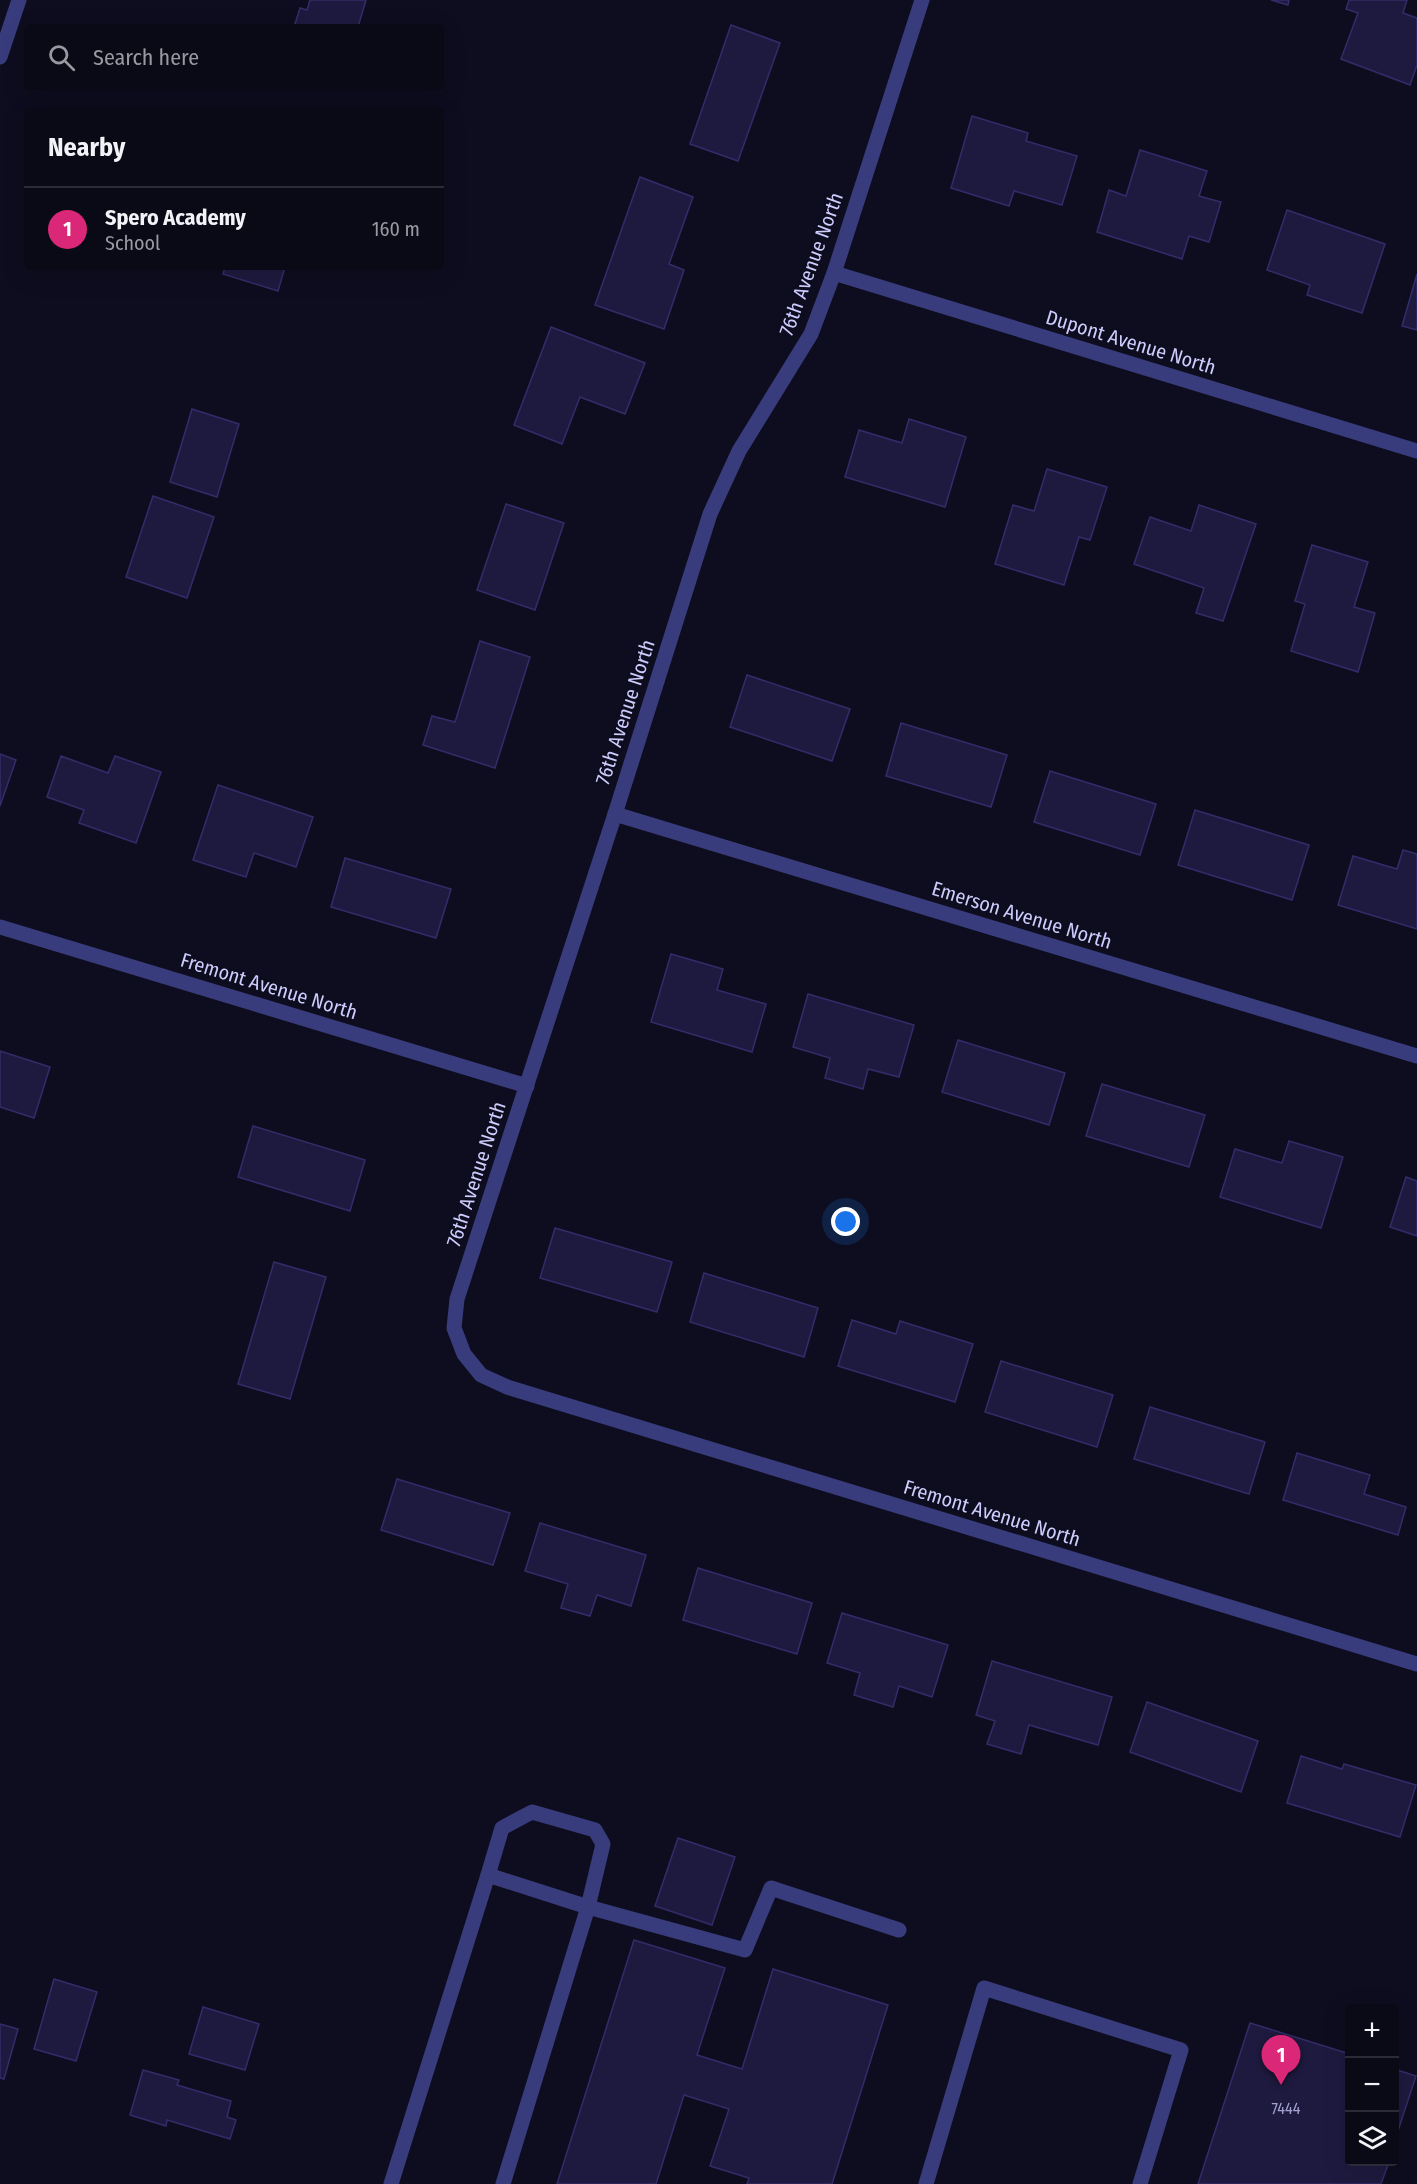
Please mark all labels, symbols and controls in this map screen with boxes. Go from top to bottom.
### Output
search box [24,24,444,90]
icon: search [45,41,78,74]
text: Search here [93,44,199,71]
text: Nearby [48,132,125,163]
street label: 76th Avenue North [774,189,848,339]
text: Spero Academy [105,204,246,231]
text: 1 [63,217,72,241]
text: 160 m [372,217,420,241]
text: School [105,231,160,255]
street label: Dupont Avenue North [1043,305,1219,379]
street label: 76th Avenue North [590,637,660,787]
street label: Emerson Avenue North [929,876,1115,954]
street label: Fremont Avenue North [178,948,360,1024]
street label: 76th Avenue North [441,1099,511,1249]
your location [831,1207,860,1236]
street label: Fremont Avenue North [901,1475,1083,1551]
map controls [1345,2004,1399,2166]
button: + [1345,2004,1399,2058]
pin: 1 [1262,2036,1300,2085]
button: − [1345,2058,1399,2112]
house number: 7444 [1271,2099,1301,2118]
button: layers [1345,2112,1399,2166]

